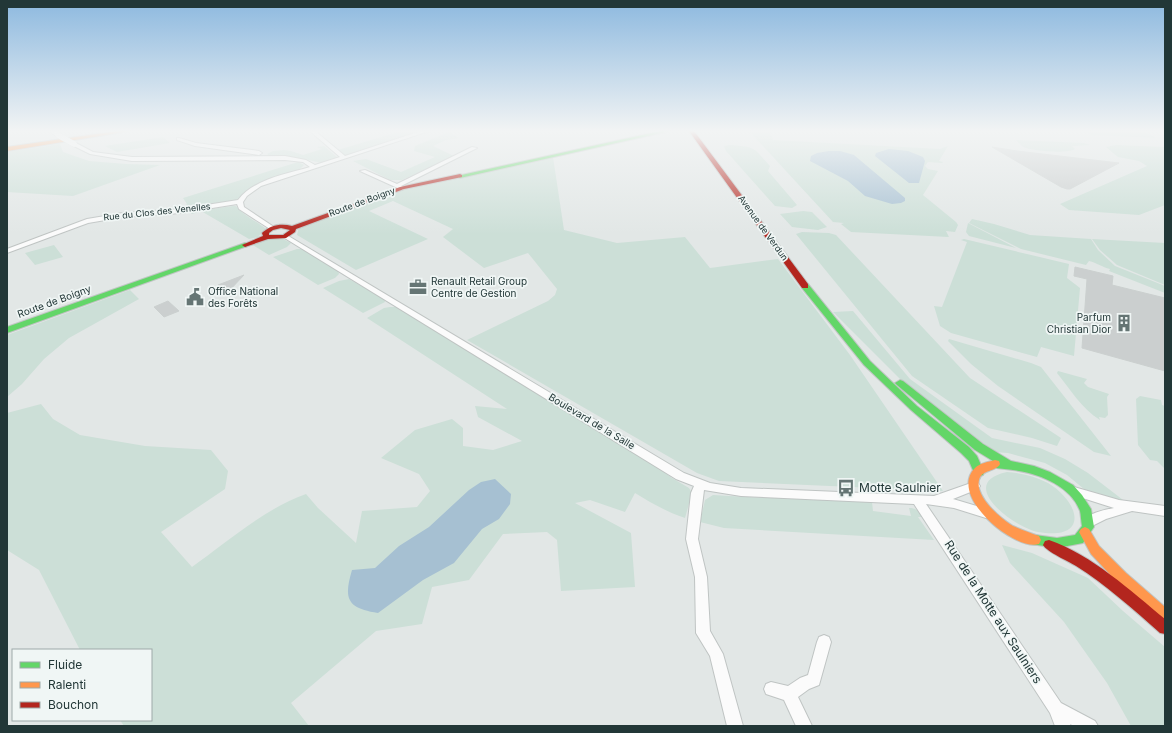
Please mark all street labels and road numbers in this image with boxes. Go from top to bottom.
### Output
street label: Route de Boigny [327,184,396,219]
street label: Avenue de Verdun [736,193,791,262]
street label: Rue du Clos des Venelles [103,200,211,223]
street label: Route de Boigny [16,282,93,320]
street label: Boulevard de la Salle [547,390,637,452]
street label: Rue de la Motte aux Saulniers [941,537,1045,686]

